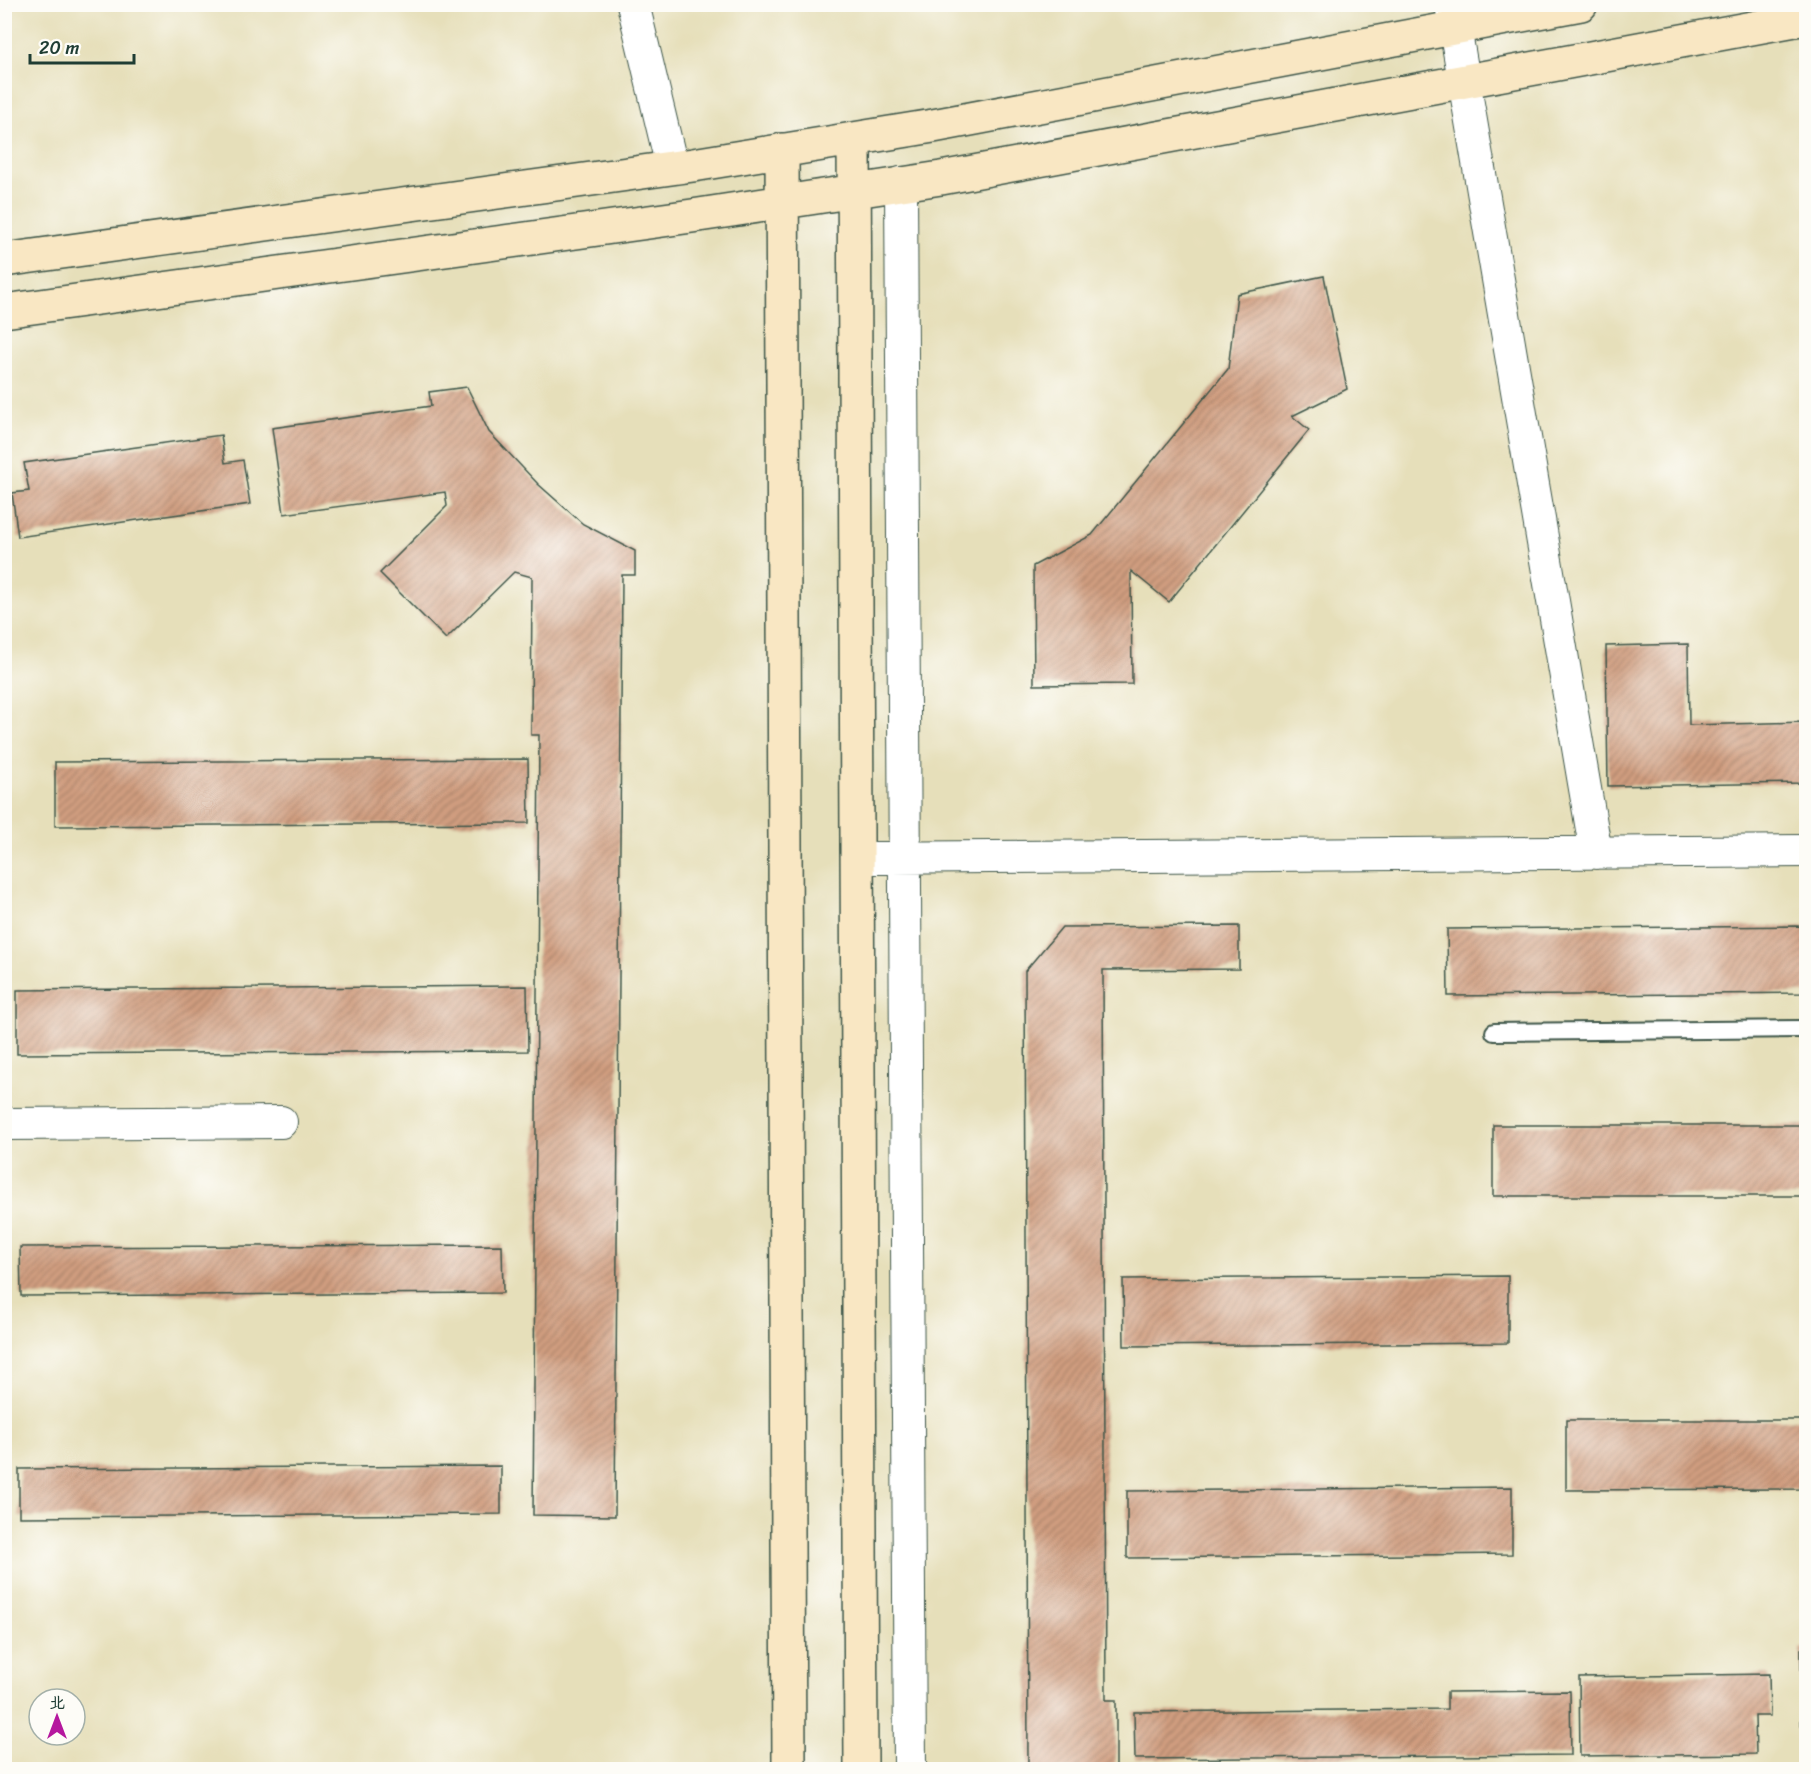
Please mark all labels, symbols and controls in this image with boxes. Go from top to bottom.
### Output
scale bar [30,27,134,65]
text: 20 m [39,32,79,64]
north arrow [27,1687,87,1747]
text: 北 [49,1688,65,1717]

